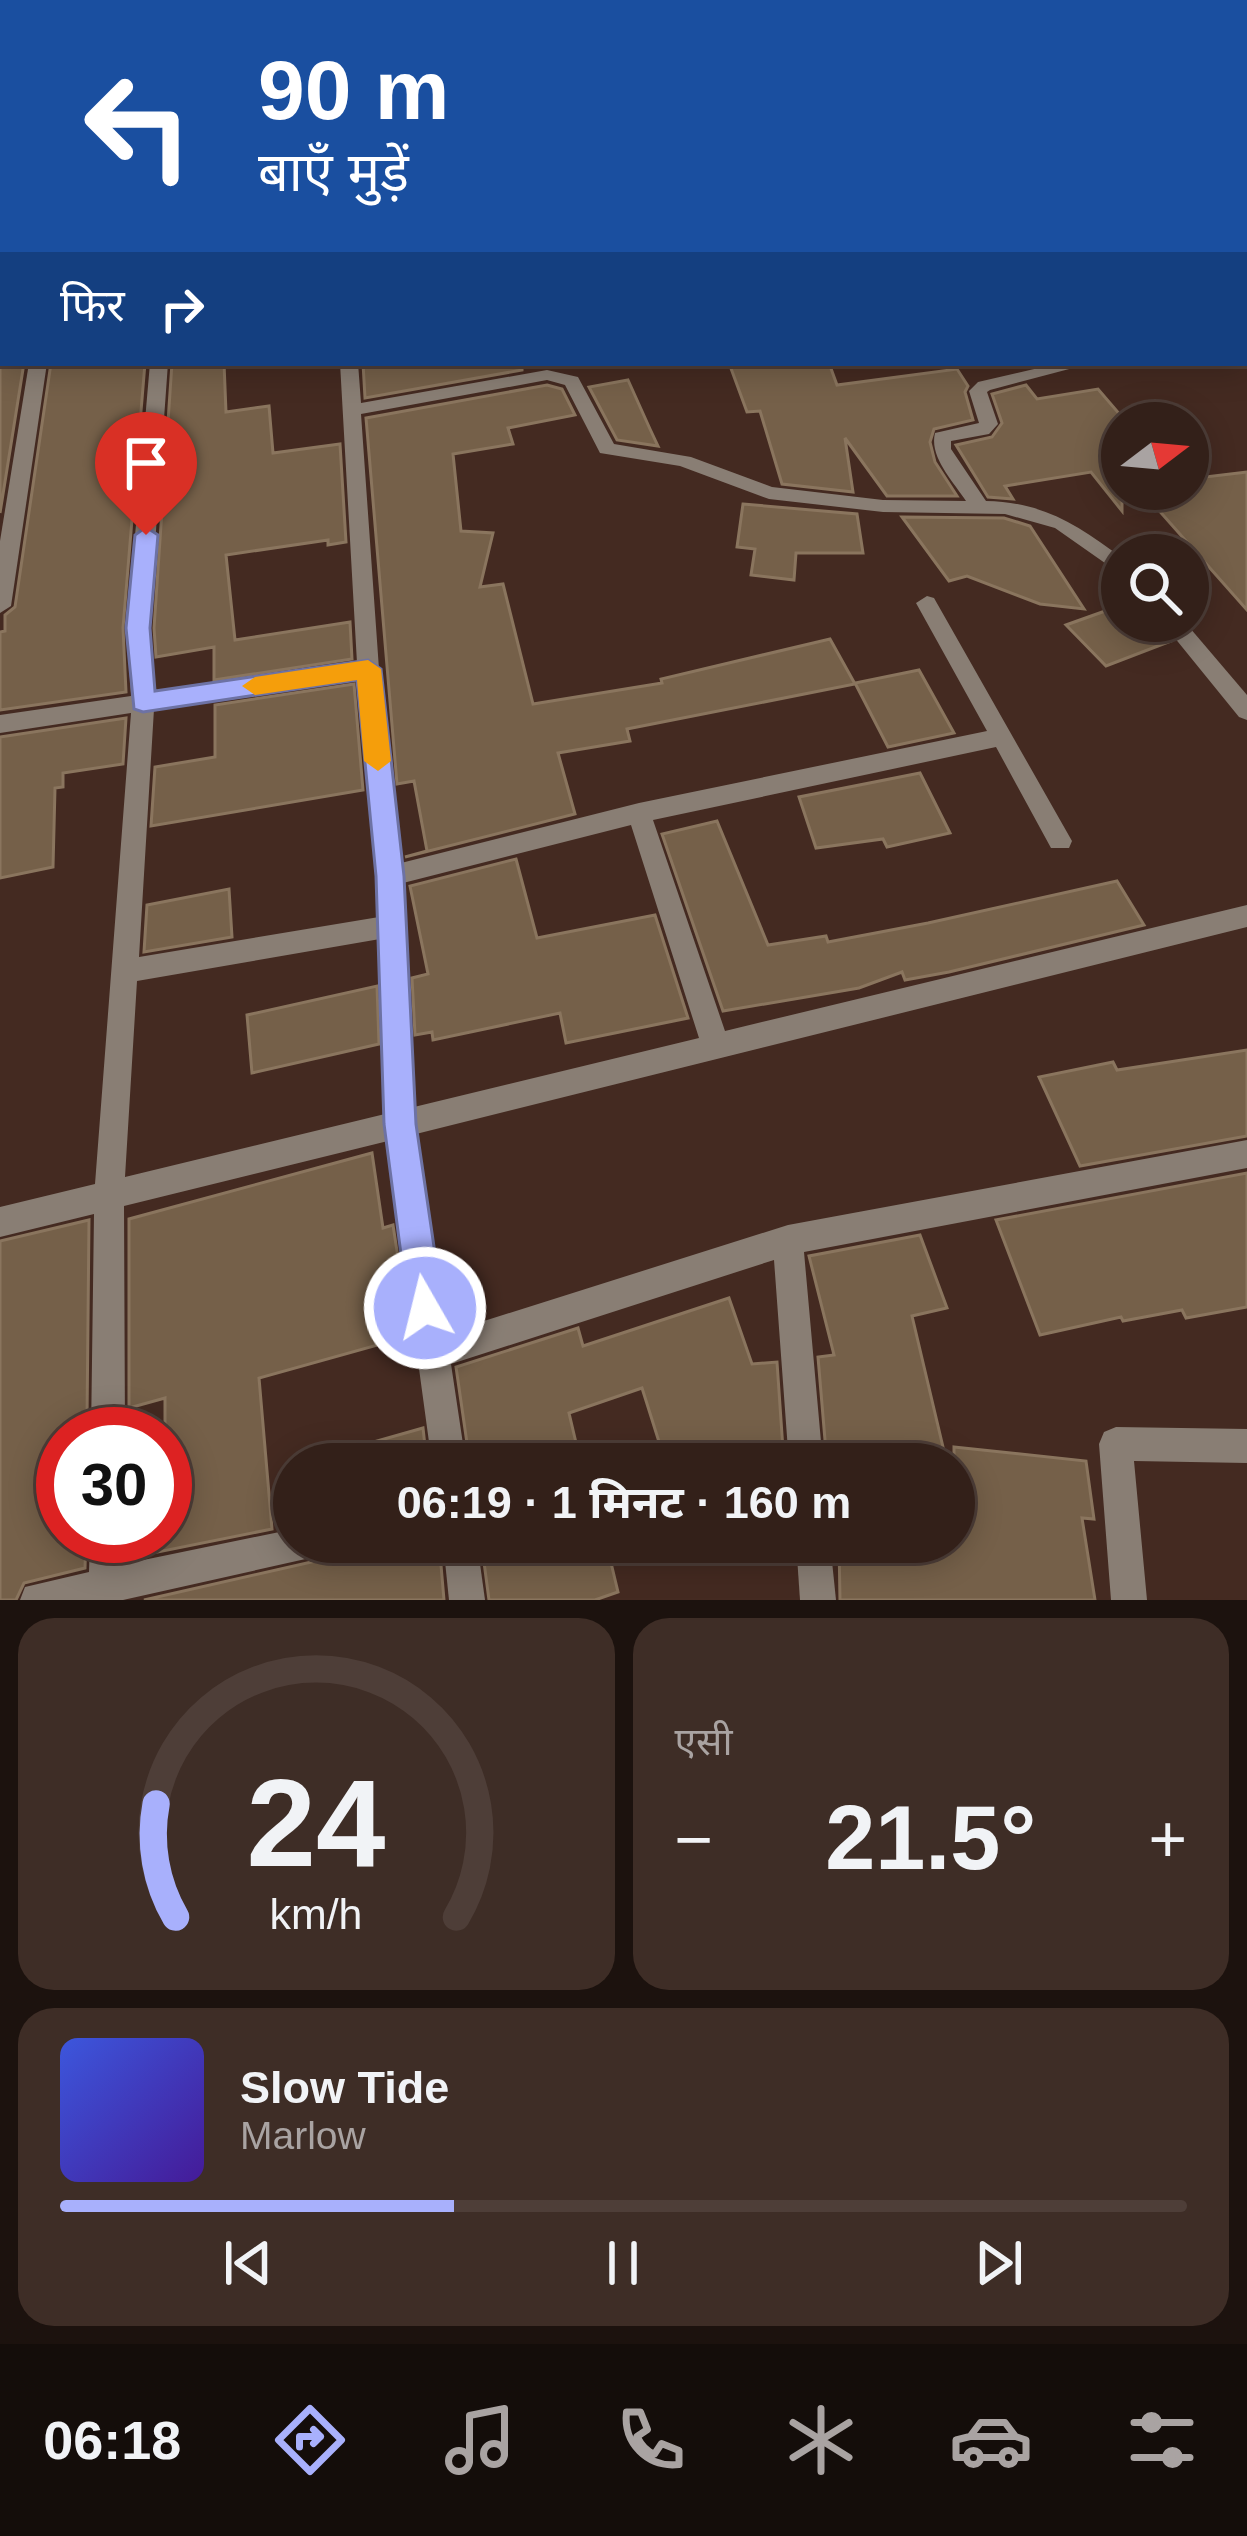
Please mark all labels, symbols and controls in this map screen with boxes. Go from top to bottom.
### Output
text: 90 m [258,43,449,137]
icon: left [60,48,216,204]
text: बाएँ मुड़ें [258,142,409,202]
icon: right [149,276,215,342]
text: फिर [60,280,125,331]
north arrow [1101,402,1209,510]
map controls [1101,402,1209,642]
pin [95,412,197,535]
icon: arrive [113,430,179,496]
button: search [1101,534,1209,642]
position arrow [362,1245,488,1371]
speed limit sign: 30 [36,1407,192,1563]
text: 06:19 · 1 मिनट · 160 m [397,1477,851,1528]
text: एसी [675,1720,733,1763]
text: 24 [247,1753,386,1892]
text: 21.5° [825,1788,1036,1888]
text: − [675,1802,713,1876]
text: + [1148,1802,1187,1876]
text: km/h [270,1890,363,1938]
text: Slow Tide [240,2062,449,2113]
text: Marlow [240,2114,366,2157]
icon: previous [215,2230,281,2296]
icon: pause [590,2230,656,2296]
icon: next [966,2230,1032,2296]
icon: directions [268,2398,352,2482]
icon: music [438,2398,522,2482]
icon: phone [609,2398,693,2482]
icon: climate [779,2398,863,2482]
icon: car [949,2398,1033,2482]
icon: filters [1120,2398,1204,2482]
text: 06:18 [43,2410,181,2470]

